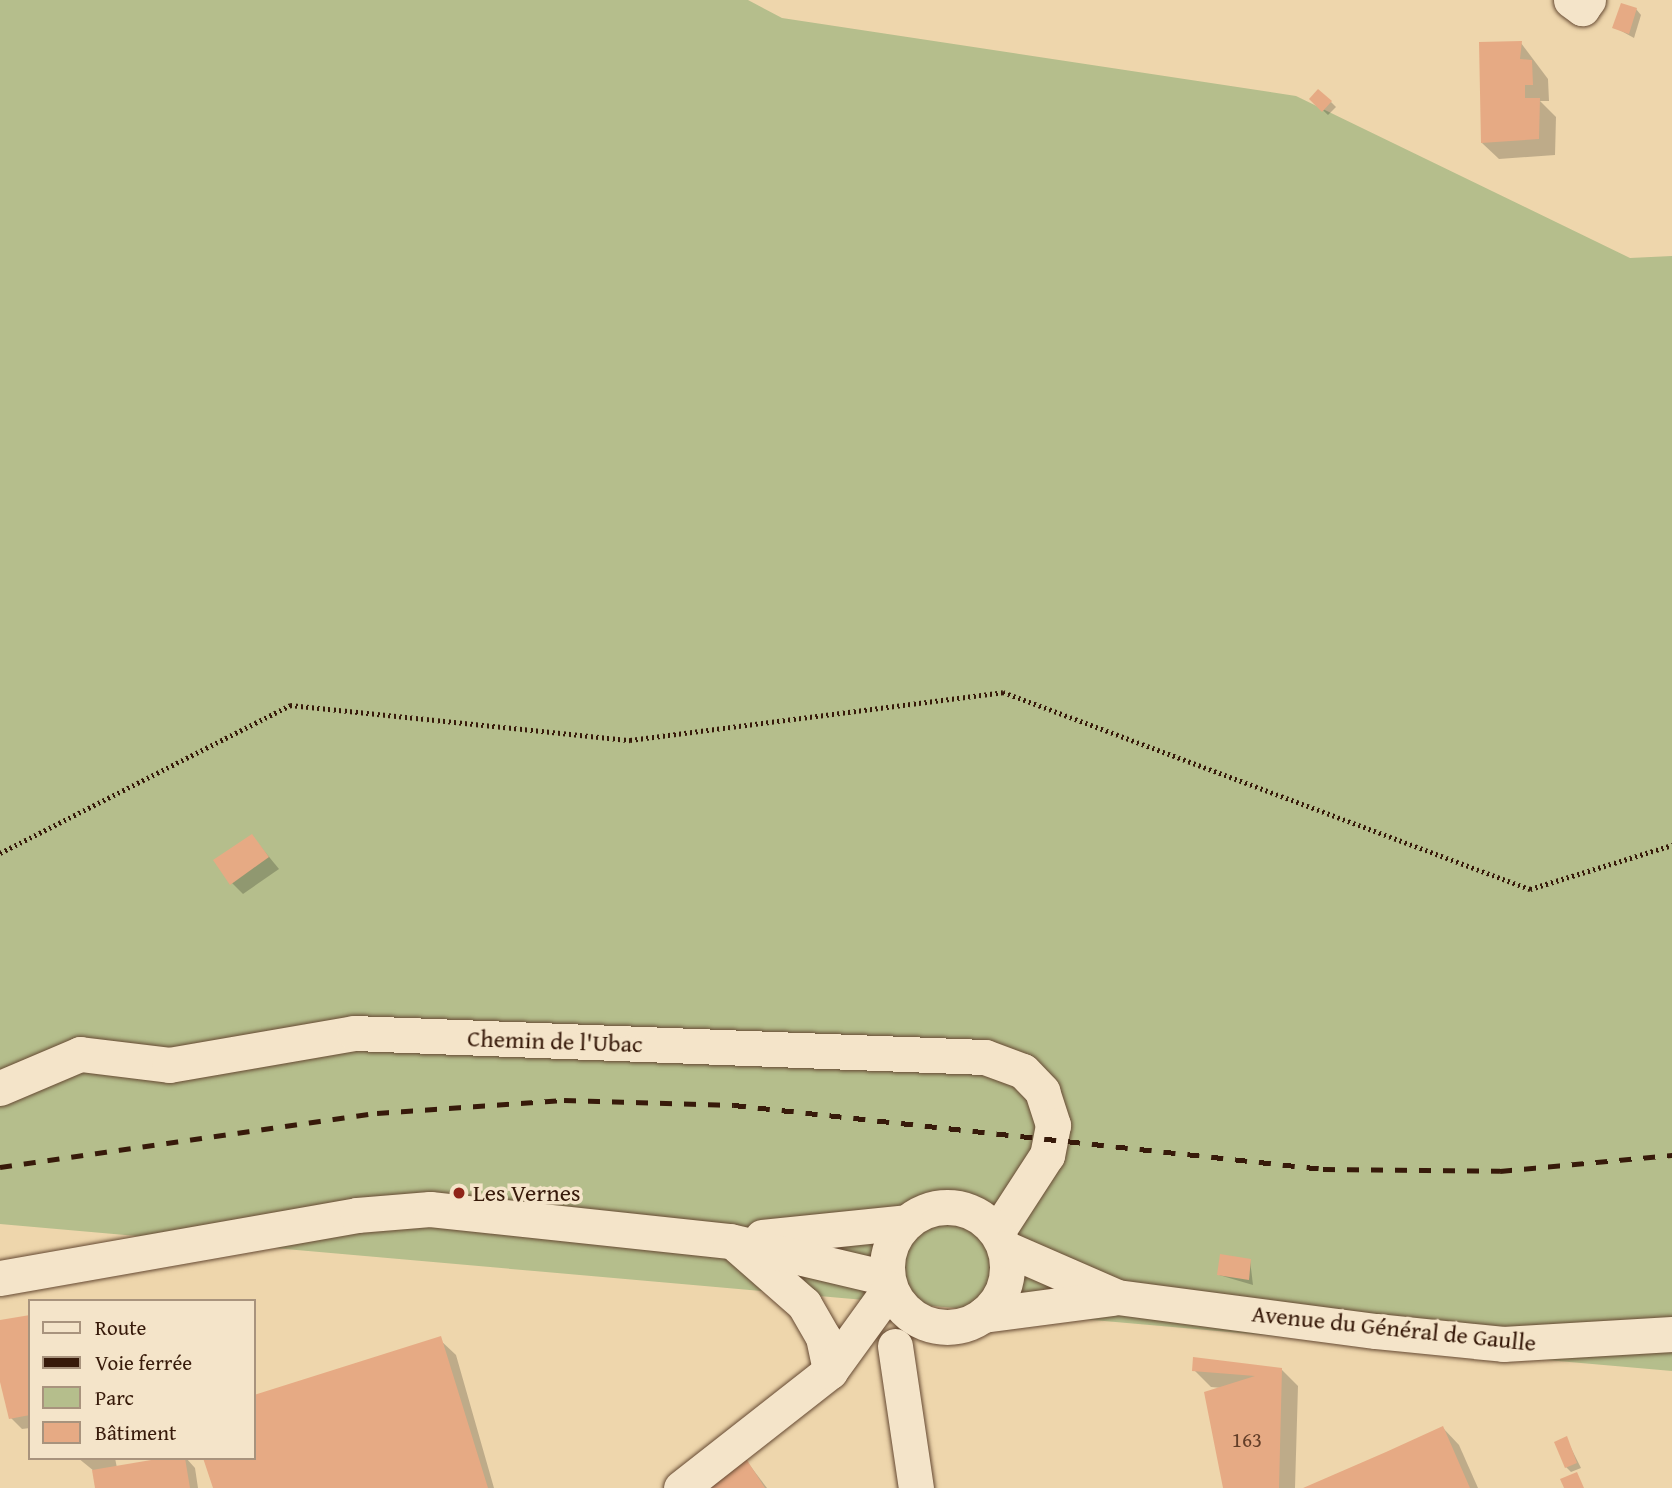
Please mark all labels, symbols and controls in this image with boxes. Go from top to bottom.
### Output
street label: Chemin de l'Ubac [467,1024,643,1058]
place label: Les Vernes [473,1179,580,1207]
marker: Les Vernes [451,1185,467,1201]
legend [28,1299,256,1460]
street label: Avenue du Général de Gaulle [1250,1299,1538,1357]
text: Route [95,1312,146,1343]
text: Voie ferrée [95,1347,192,1378]
text: Parc [95,1382,134,1413]
text: Bâtiment [95,1417,176,1448]
house number: 163 [1232,1427,1262,1453]

